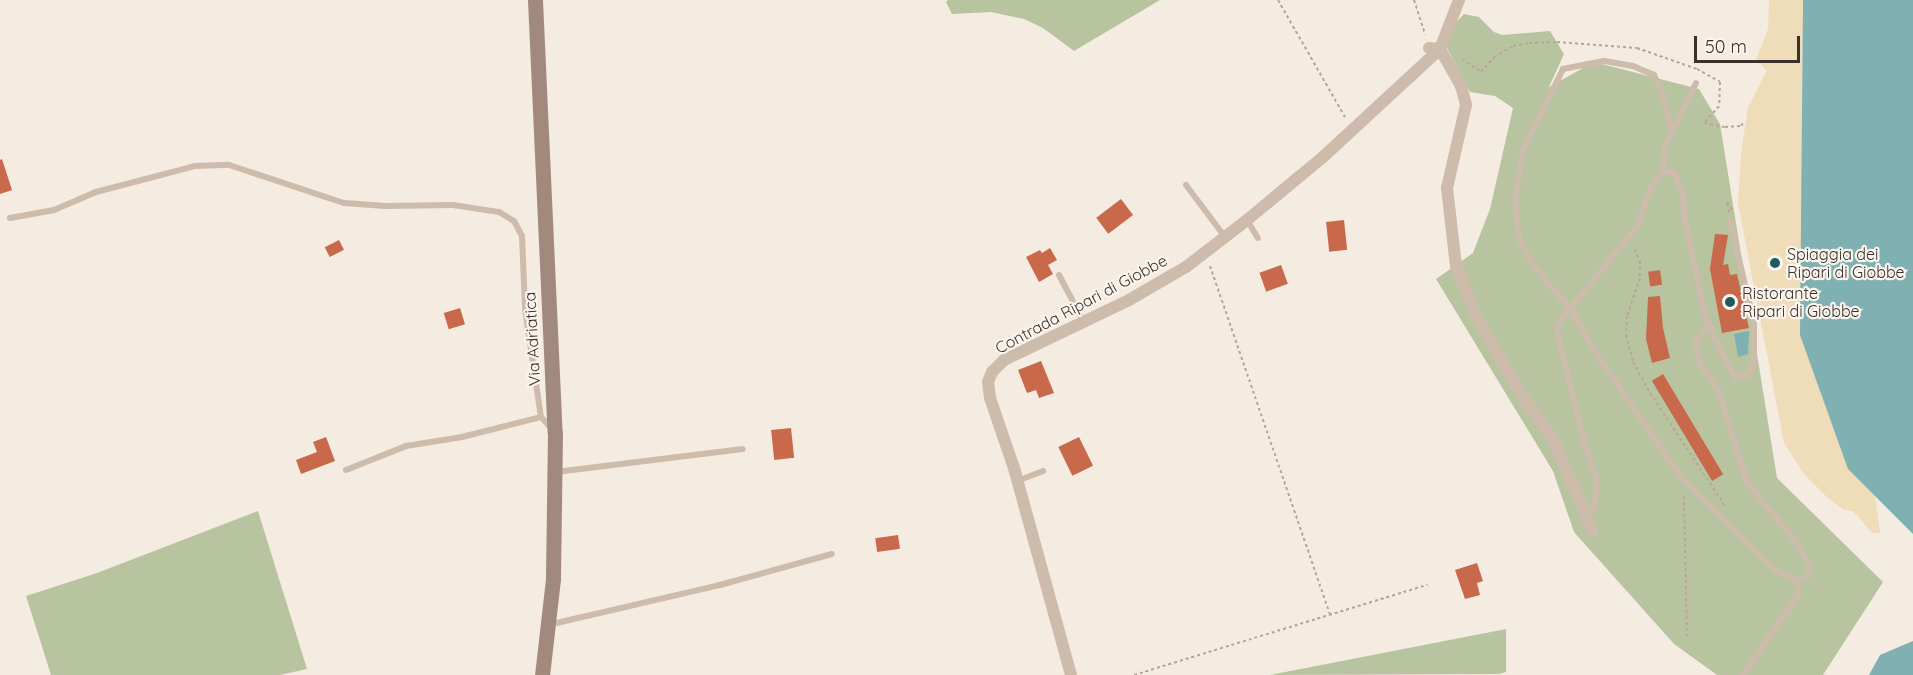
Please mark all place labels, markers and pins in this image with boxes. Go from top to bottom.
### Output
place label: Spiaggia dei Ripari di Giobbe [1787,244,1905,282]
marker: Spiaggia dei Ripari di Giobbe [1768,256,1782,270]
place label: Ristorante Ripari di Giobbe [1742,283,1860,321]
marker: Ristorante Ripari di Giobbe [1723,295,1737,309]

